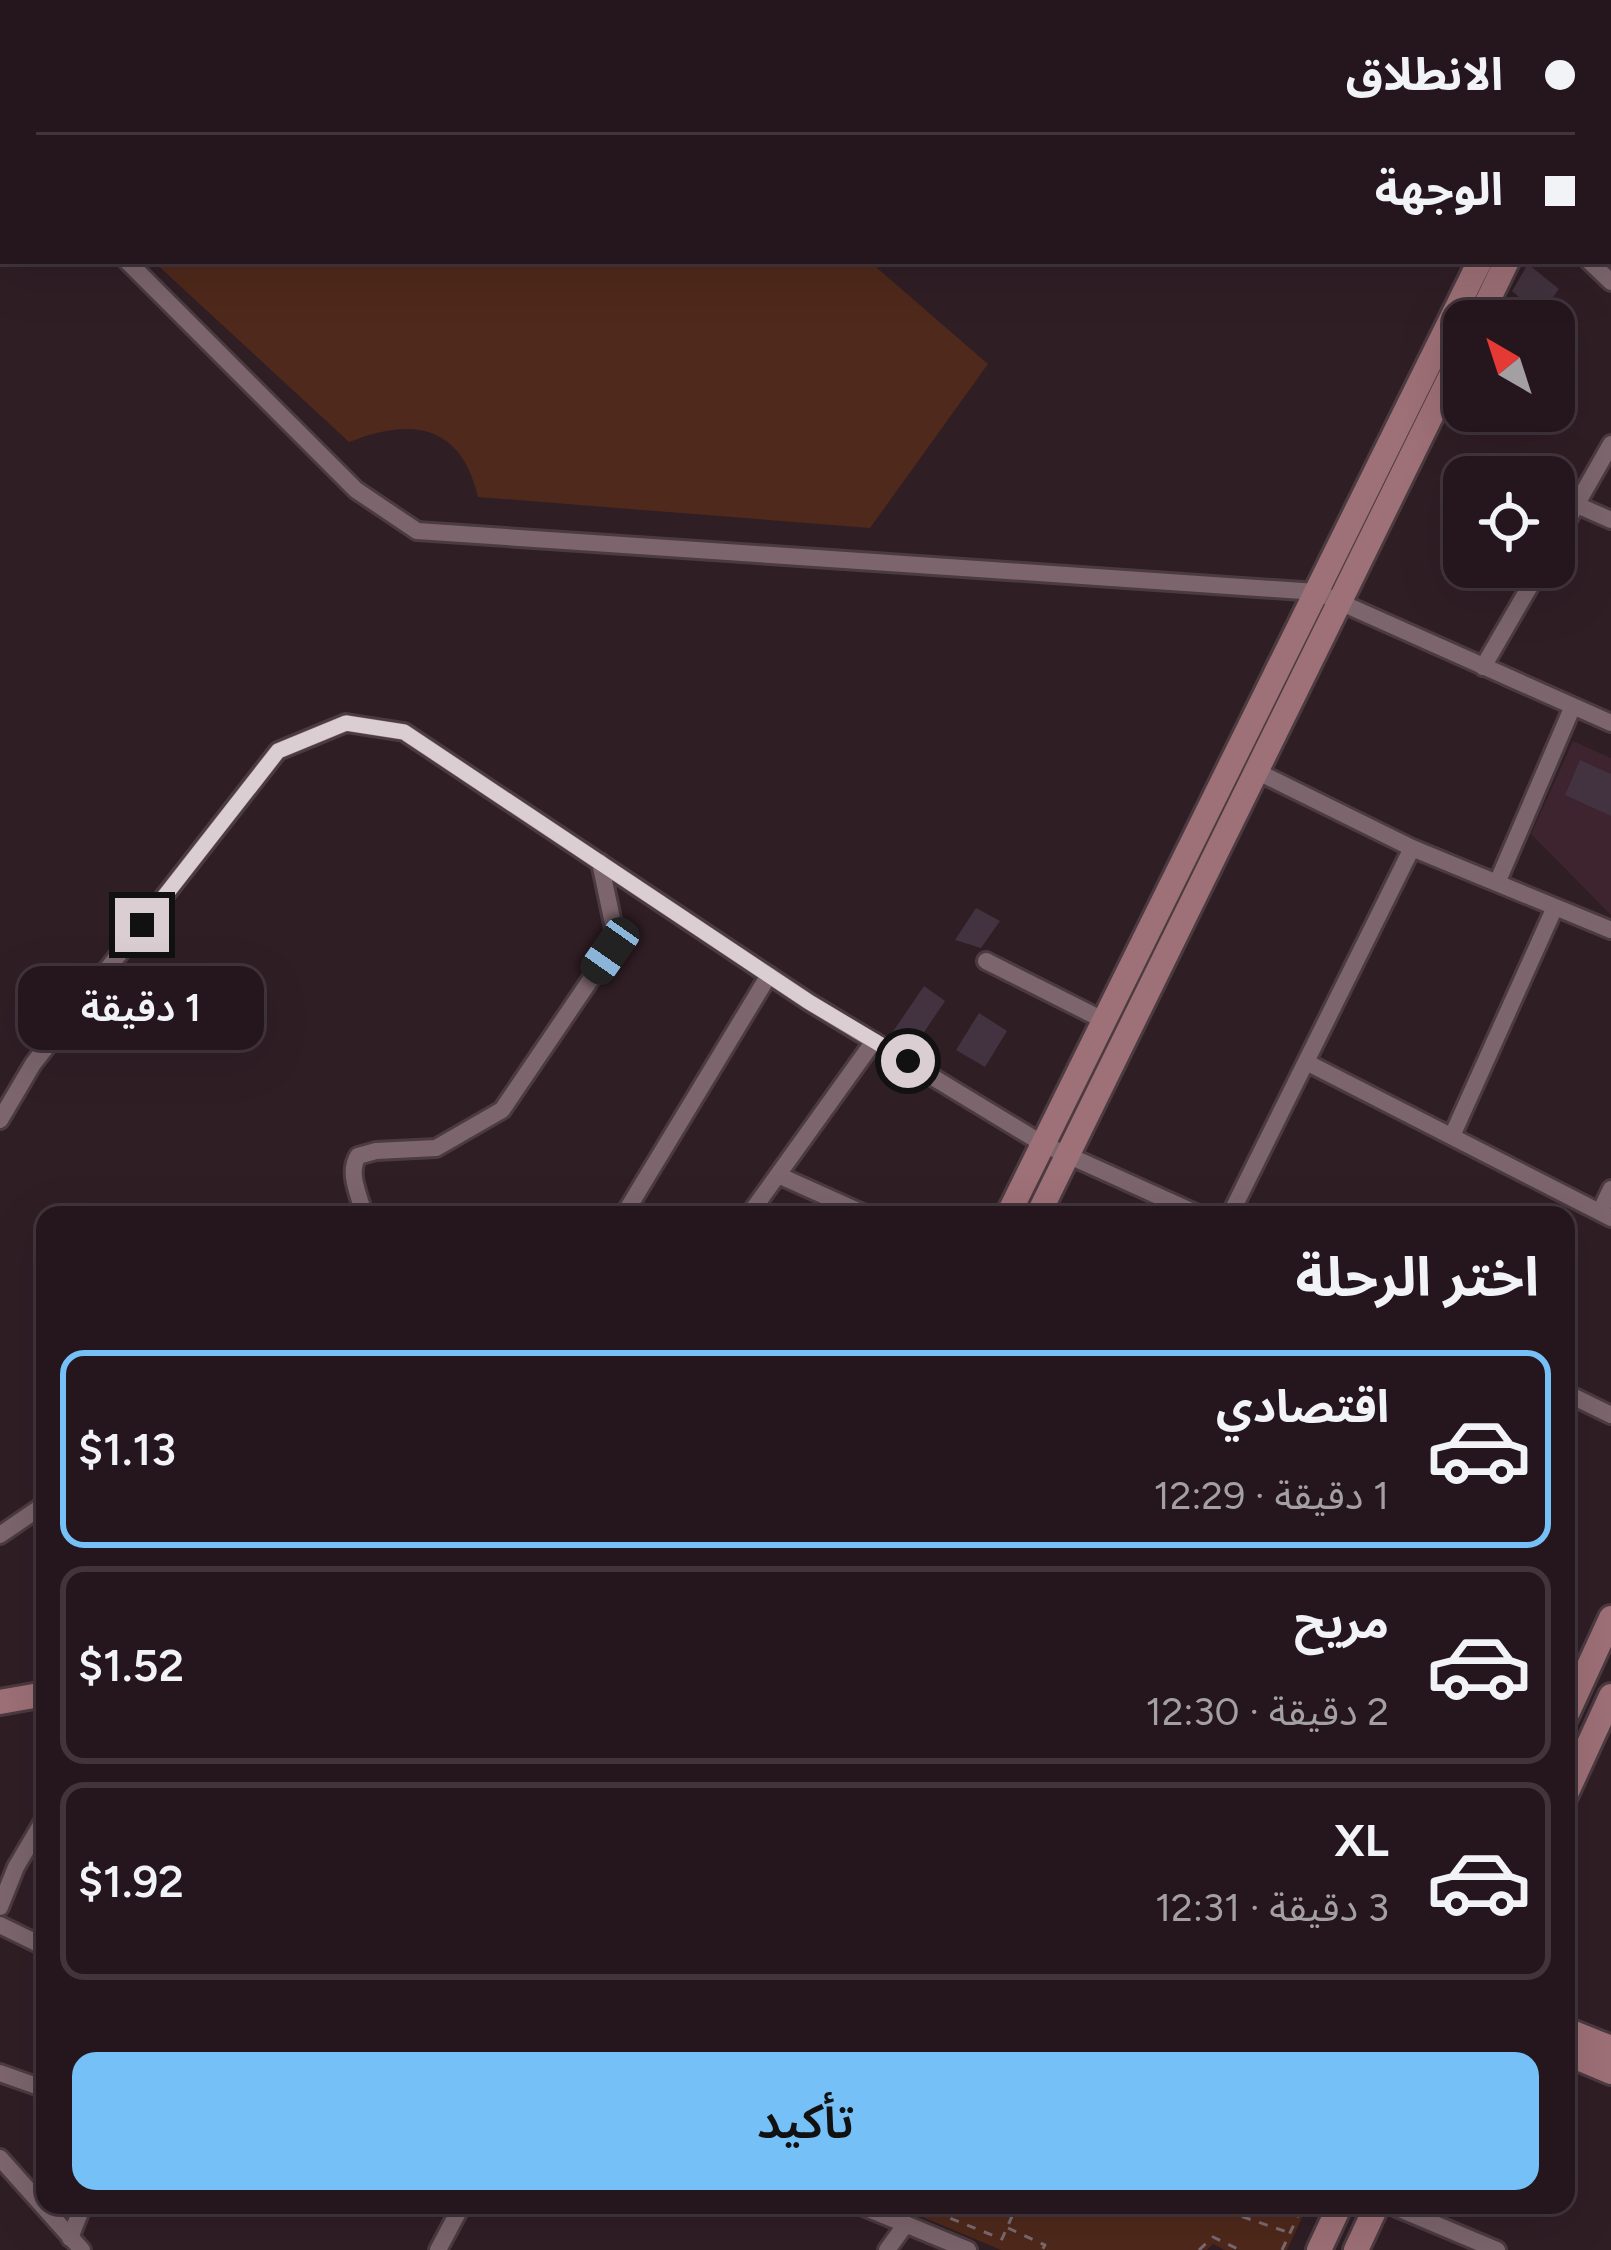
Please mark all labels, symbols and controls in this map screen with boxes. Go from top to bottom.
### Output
text: الانطلاق [1346,47,1503,101]
text: الوجهة [1375,162,1503,216]
north arrow [1443,300,1575,432]
map controls [1443,300,1575,588]
button: locate [1443,456,1575,588]
route end [115,898,169,952]
car [575,911,645,991]
callout: 1 دقيقة [19,967,265,1051]
text: 1 دقيقة [81,984,201,1031]
route start [881,1034,935,1088]
text: اختر الرحلة [1296,1245,1539,1310]
text: اقتصادي [1216,1379,1389,1433]
icon: car [1425,1395,1533,1503]
text: $1.13 [78,1422,176,1476]
text: 1 دقيقة · 12:29 [1154,1472,1389,1519]
text: مريح [1294,1595,1389,1649]
icon: car [1425,1611,1533,1719]
text: $1.52 [78,1638,184,1692]
text: 2 دقيقة · 12:30 [1146,1688,1389,1735]
text: XL [1334,1813,1389,1867]
icon: car [1425,1827,1533,1935]
text: $1.92 [78,1854,184,1908]
text: 3 دقيقة · 12:31 [1155,1884,1389,1931]
button: تأكيد [72,2052,1539,2190]

